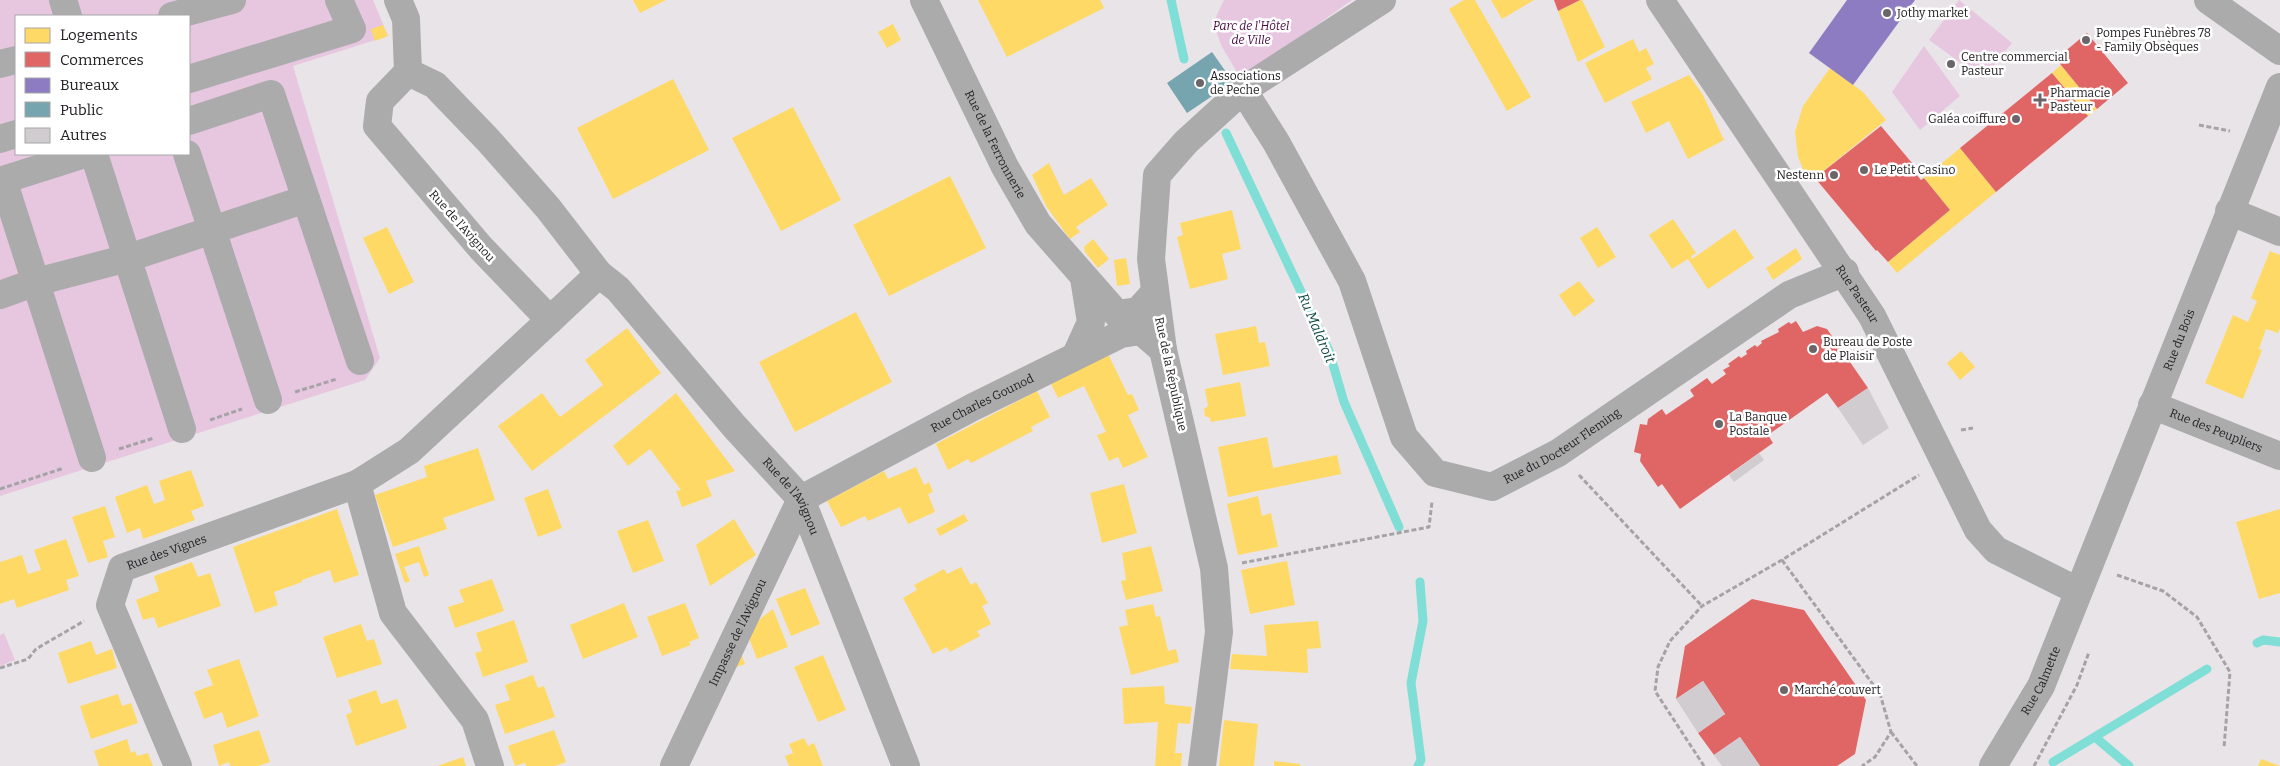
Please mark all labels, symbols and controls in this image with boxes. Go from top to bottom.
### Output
place label: Jothy market [1896,6,1969,20]
marker: Jothy market [1881,7,1893,19]
legend [15,15,190,155]
park label: Parc de l'Hôtel de Ville [1213,19,1289,47]
text: Logements [60,26,138,44]
place label: Pompes Funèbres 78 - Family Obsèques [2096,26,2211,54]
marker: Pompes Funèbres 78 - Family Obsèques [2080,34,2092,46]
place label: Centre commercial Pasteur [1961,50,2068,78]
text: Commerces [60,51,144,69]
marker: Centre commercial Pasteur [1945,58,1957,70]
place label: Associations de Peche [1210,69,1281,97]
text: Bureaux [60,76,120,94]
marker: Associations de Peche [1194,77,1206,89]
place label: Pharmacie Pasteur [2050,86,2110,114]
street label: Rue de la Ferronnerie [962,88,1029,201]
marker: Pharmacie Pasteur [2034,94,2046,106]
text: Public [60,101,104,119]
place label: Galéa coiffure [1928,112,2006,126]
marker: Galéa coiffure [2010,113,2022,125]
text: Autres [60,126,107,144]
place label: Le Petit Casino [1874,163,1956,177]
marker: Le Petit Casino [1858,164,1870,176]
place label: Nestenn [1776,168,1824,182]
marker: Nestenn [1828,169,1840,181]
street label: Rue de l'Avignou [426,187,498,265]
street label: Rue Pasteur [1833,262,1882,326]
water label: Ru Maldroit [1294,291,1339,367]
street label: Rue du Bois [2161,307,2198,373]
street label: Rue de la République [1152,316,1190,432]
place label: Bureau de Poste de Plaisir [1823,335,1912,363]
marker: Bureau de Poste de Plaisir [1807,343,1819,355]
street label: Rue Charles Gounod [928,371,1036,435]
street label: Rue du Docteur Fleming [1501,405,1624,487]
street label: Rue des Peupliers [2168,406,2265,455]
place label: La Banque Postale [1729,410,1787,438]
marker: La Banque Postale [1713,418,1725,430]
street label: Rue de l'Avignou [760,455,822,537]
street label: Rue des Vignes [125,531,209,573]
street label: Impasse de l'Avignou [706,576,769,688]
street label: Rue Calmette [2018,644,2063,718]
place label: Marché couvert [1794,683,1882,697]
marker: Marché couvert [1778,684,1790,696]

